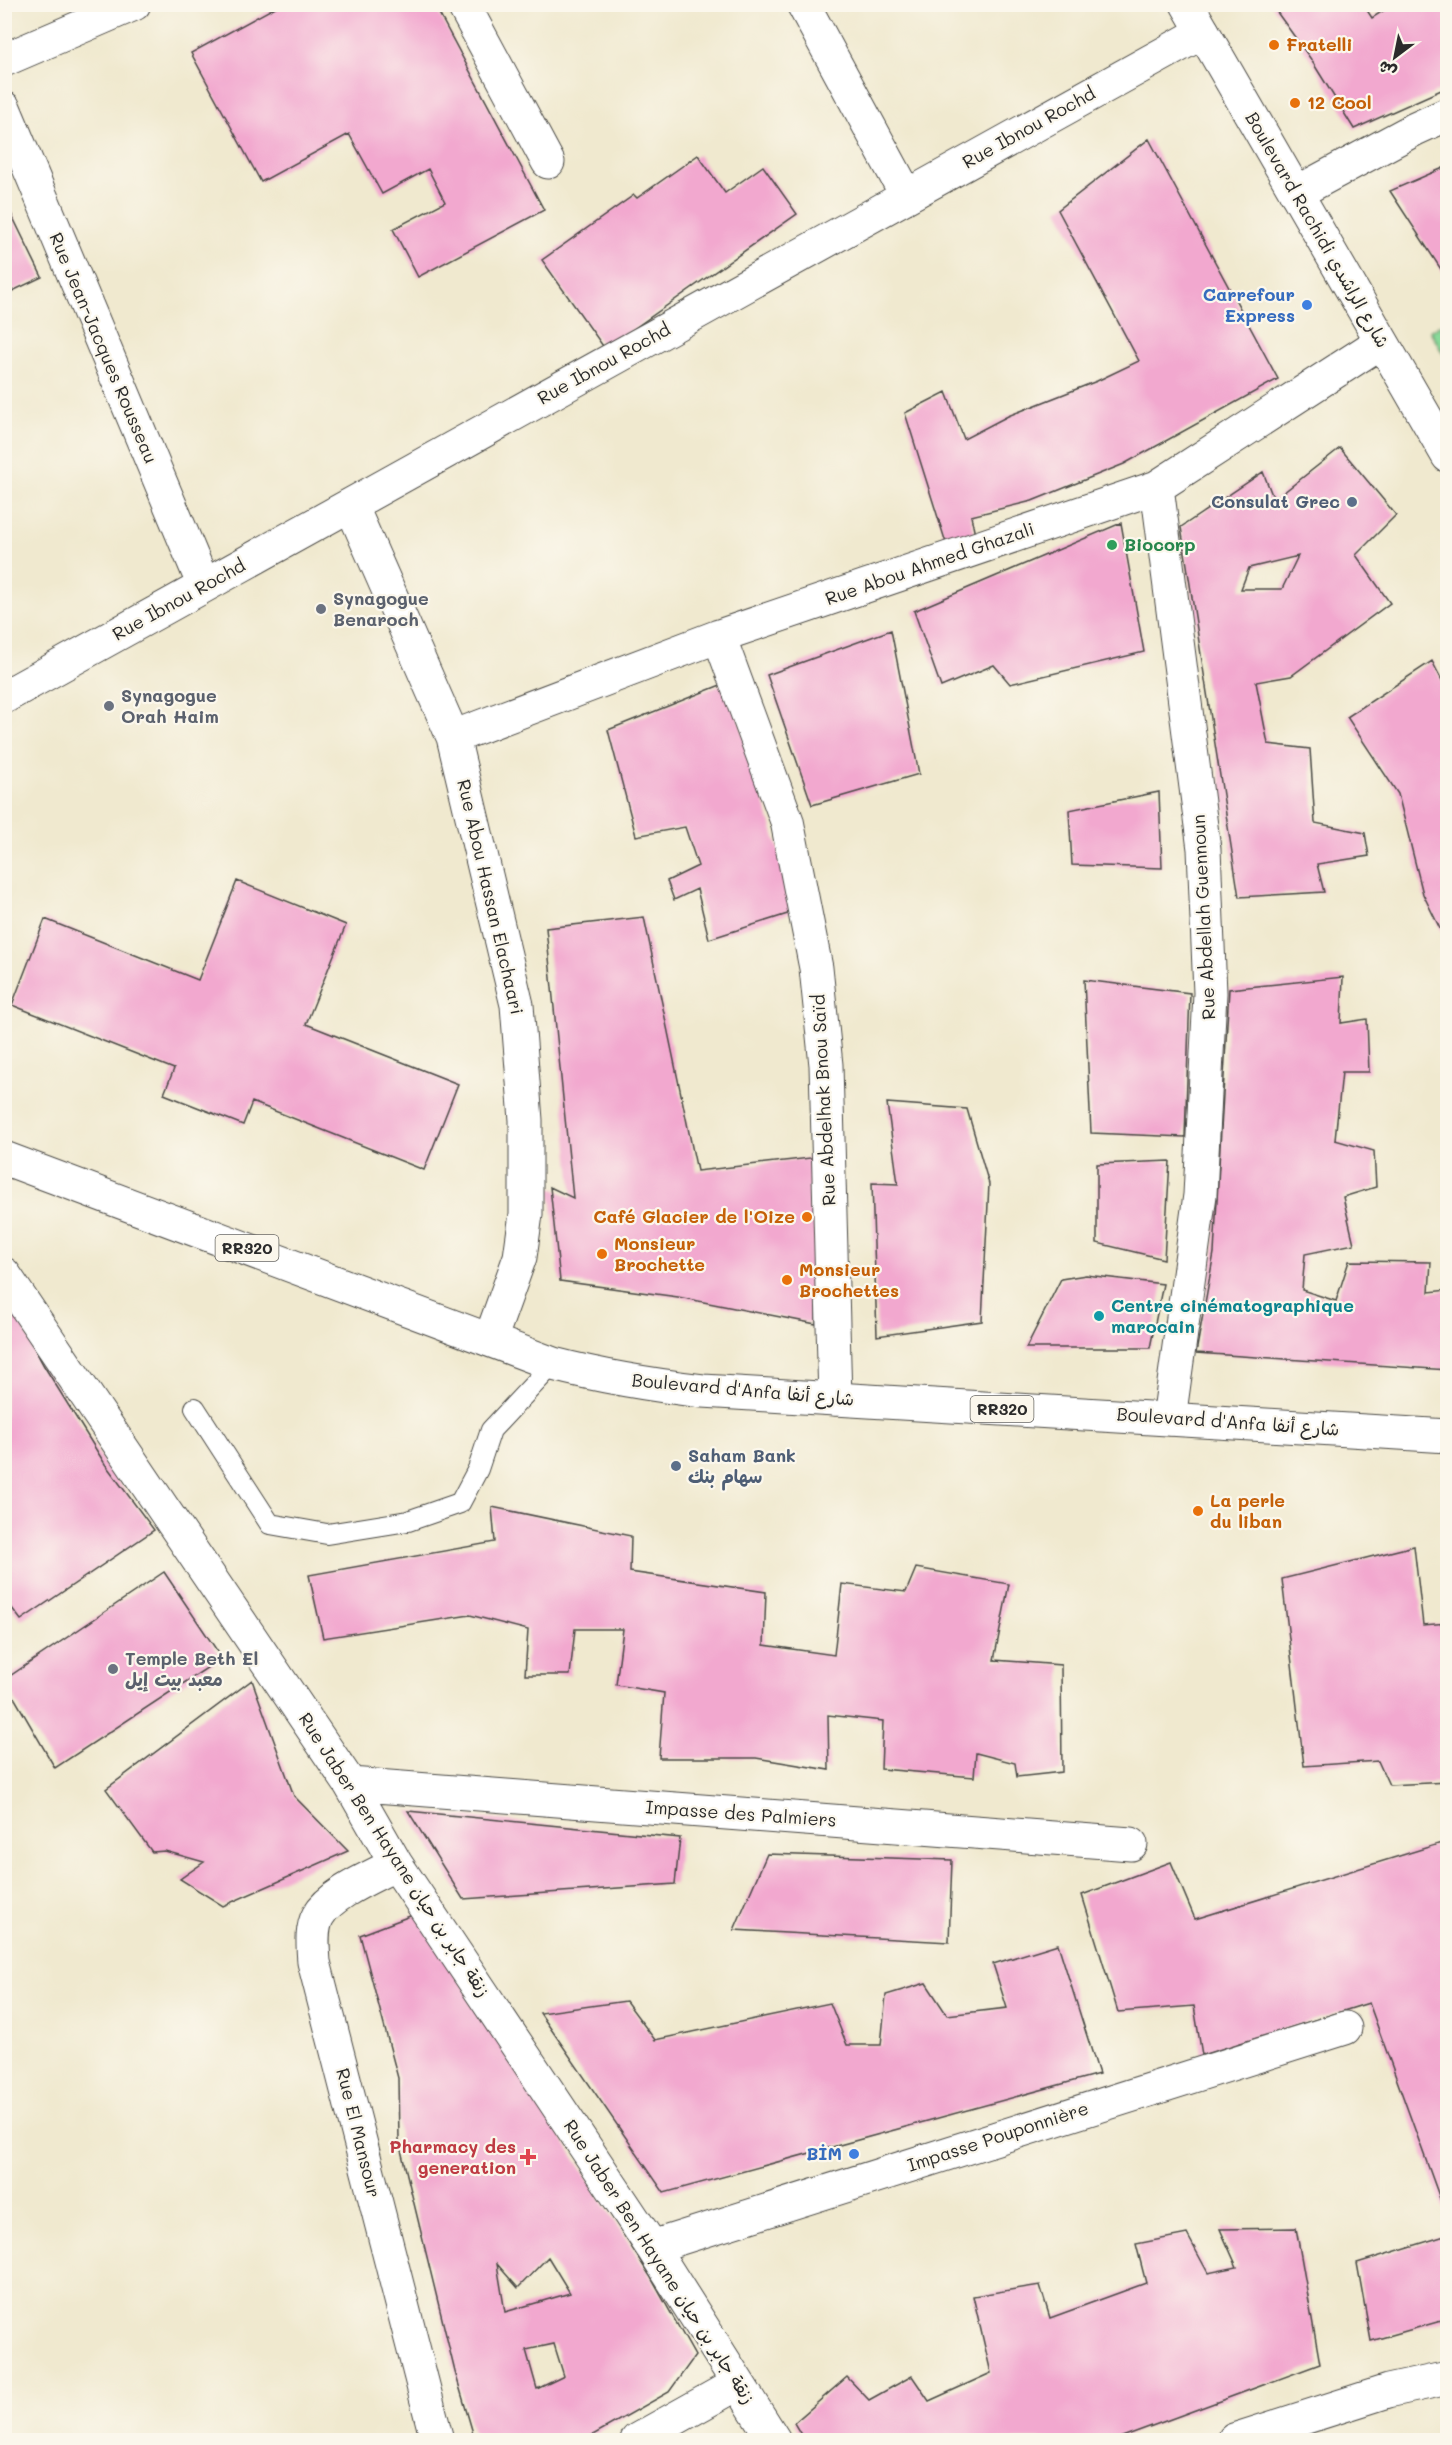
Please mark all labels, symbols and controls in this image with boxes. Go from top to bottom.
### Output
north arrow [1365,27,1425,87]
place label: Fratelli [1286,32,1353,56]
marker: Fratelli [1267,38,1281,52]
text: ش [1374,57,1400,84]
street label: Rue Ibnou Rochd [958,81,1099,174]
place label: 12 Cool [1307,90,1372,114]
marker: 12 Cool [1288,96,1302,110]
street label: Boulevard Rachidi شارع الراشدي [1239,107,1395,353]
street label: Rue Jean-Jacques Rousseau [44,229,164,467]
place label: Carrefour Express [1203,282,1295,327]
marker: Carrefour Express [1300,298,1314,312]
street label: Rue Ibnou Rochd [533,317,674,410]
place label: Consulat Grec [1211,489,1340,513]
marker: Consulat Grec [1345,495,1359,509]
street label: Rue Abou Ahmed Ghazali [822,516,1037,610]
place label: Biocorp [1124,532,1196,556]
marker: Biocorp [1105,538,1119,552]
street label: Rue Ibnou Rochd [108,553,249,646]
place label: Synagogue Benaroch [333,586,429,631]
marker: Synagogue Benaroch [314,602,328,616]
place label: Synagogue Orah Haim [121,683,219,728]
marker: Synagogue Orah Haim [102,699,116,713]
street label: Rue Abou Hassan Elachaari [452,777,530,1017]
street label: Rue Abdellah Guennoun [1186,814,1220,1020]
street label: Rue Abdelhak Bnou Saïd [805,994,841,1206]
place label: Café Glacier de l'Oize [593,1204,795,1228]
marker: Café Glacier de l'Oize [800,1210,814,1224]
place label: Monsieur Brochette [614,1231,705,1276]
road number: RR320 [216,1235,278,1261]
marker: Monsieur Brochette [595,1247,609,1261]
place label: Monsieur Brochettes [799,1257,899,1302]
marker: Monsieur Brochettes [780,1273,794,1287]
place label: Centre cinématographique marocain [1111,1293,1354,1338]
marker: Centre cinématographique marocain [1092,1309,1106,1323]
street label: Boulevard d'Anfa شارع أنفا [631,1367,855,1412]
road number: RR320 [970,1396,1034,1422]
street label: Boulevard d'Anfa شارع أنفا [1116,1401,1340,1442]
place label: Saham Bank سهام بنك [688,1443,796,1491]
marker: Saham Bank سهام بنك [669,1459,683,1473]
place label: La perle du liban [1210,1488,1285,1533]
marker: La perle du liban [1191,1504,1205,1518]
place label: Temple Beth El معبد بيت إيل [125,1646,258,1692]
marker: Temple Beth El معبد بيت إيل [106,1662,120,1676]
street label: Rue Jaber Ben Hayane زنقة جابر بن حيان [294,1708,496,2001]
street label: Impasse des Palmiers [645,1794,837,1832]
street label: Rue El Mansour [331,2065,387,2200]
street label: Impasse Pouponnière [904,2095,1091,2177]
street label: Rue Jaber Ben Hayane زنقة جابر بن حيان [559,2115,761,2408]
place label: Pharmacy des generation [389,2134,516,2179]
place label: BİM [806,2141,842,2165]
marker: BİM [847,2147,861,2161]
marker: Pharmacy des generation [521,2150,535,2164]

